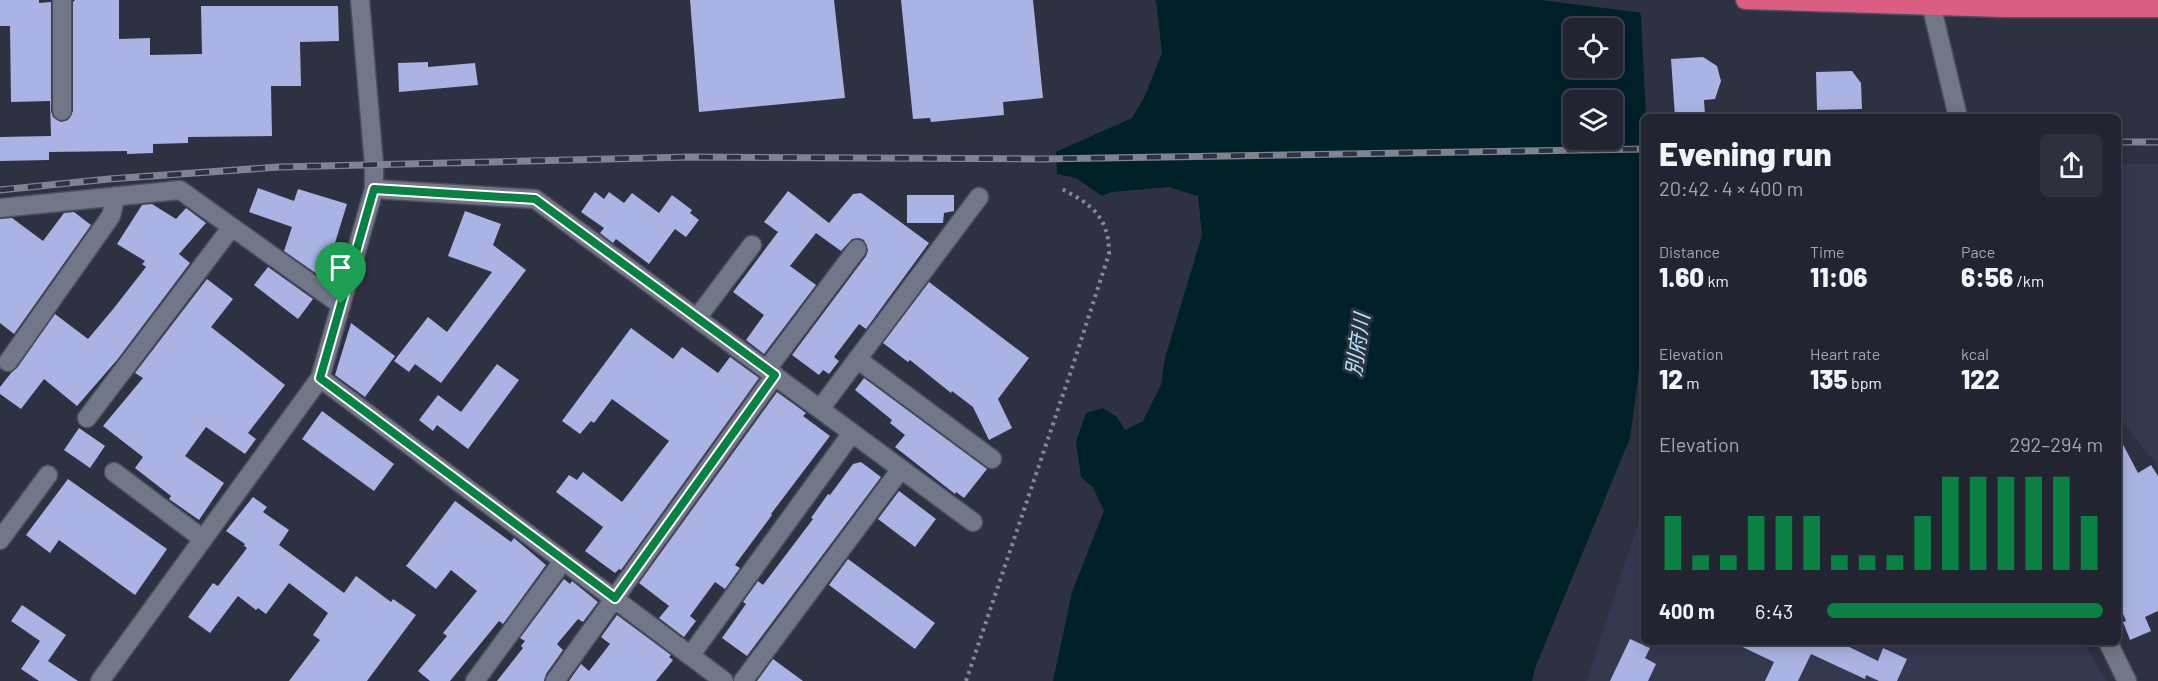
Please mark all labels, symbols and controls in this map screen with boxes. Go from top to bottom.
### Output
map controls [1563,18,1623,150]
button: locate [1563,18,1623,78]
button: layers [1563,90,1623,150]
text: Evening run [1659,133,1832,173]
button: share [2040,134,2103,197]
text: 20:42 · 4 × 400 m [1659,176,1803,200]
pin [315,242,366,304]
text: Distance [1659,242,1720,261]
text: Time [1810,242,1845,261]
text: Pace [1961,242,1995,261]
icon: arrive [324,251,357,284]
text: 1.60 [1659,261,1704,292]
text: 11:06 [1810,261,1867,292]
text: 6:56 [1961,261,2013,292]
text: km [1704,271,1729,290]
text: /km [2013,271,2044,290]
water label: 別府川 [1340,310,1374,378]
text: Elevation [1659,344,1723,363]
text: Heart rate [1810,344,1880,363]
text: kcal [1961,344,1989,363]
text: 12 [1659,363,1683,394]
text: 135 [1810,363,1848,394]
text: 122 [1961,363,2000,394]
text: m [1683,373,1699,392]
text: bpm [1848,373,1882,392]
text: Elevation [1659,432,1740,456]
text: 292–294 m [2009,432,2103,456]
text: 400 m [1659,599,1715,623]
text: 6:43 [1755,599,1793,623]

